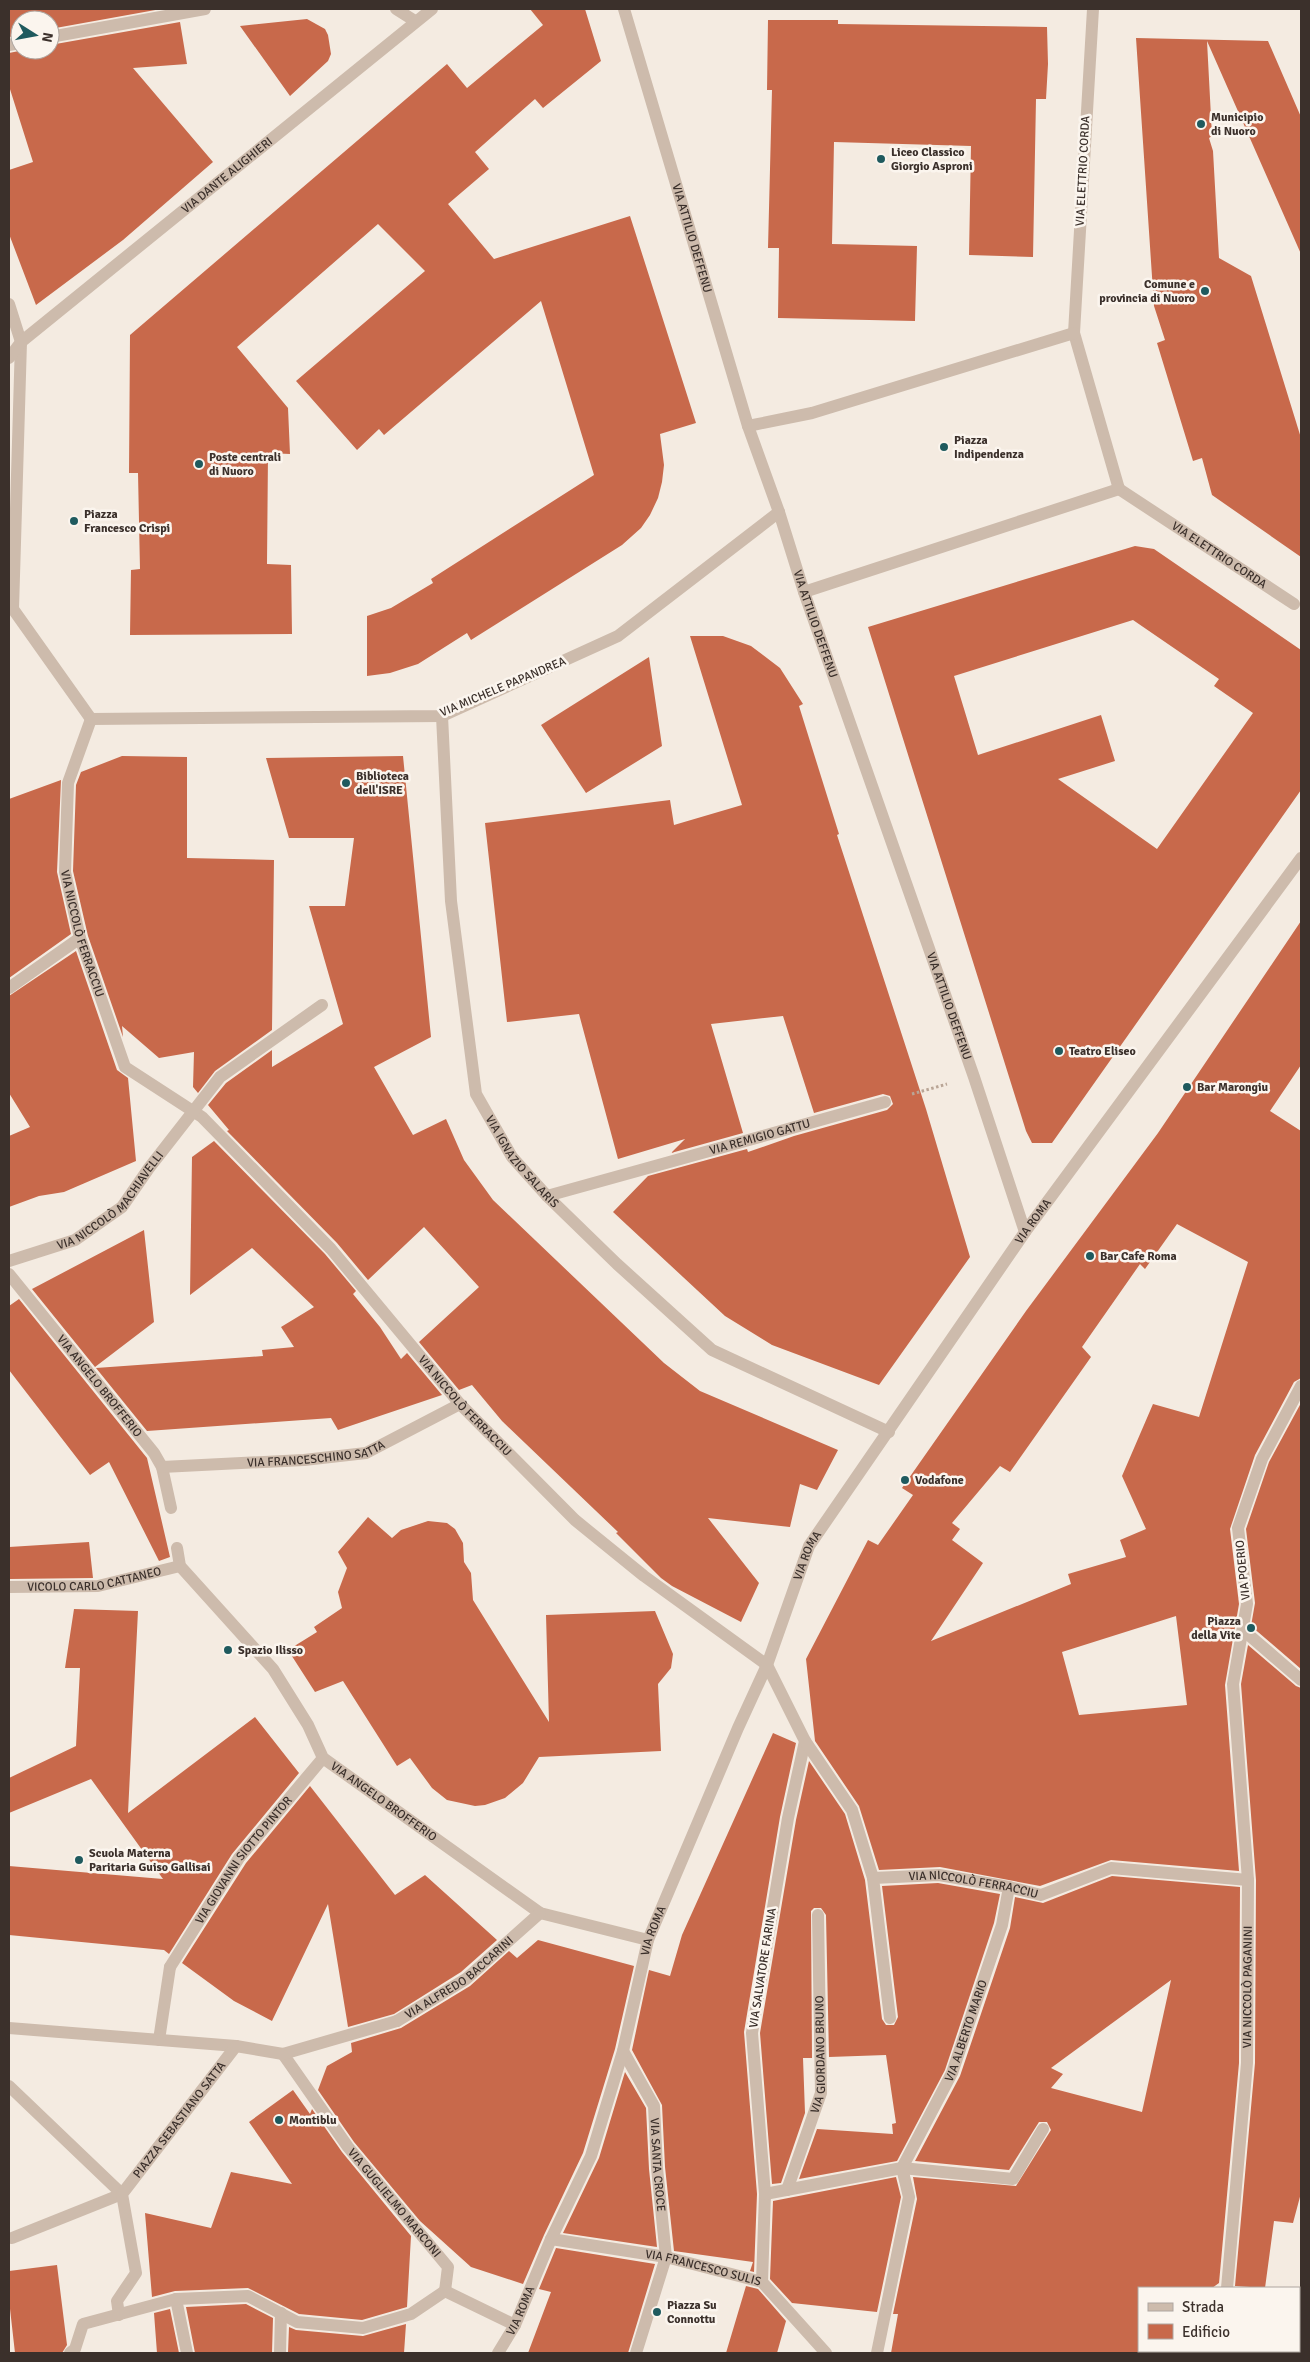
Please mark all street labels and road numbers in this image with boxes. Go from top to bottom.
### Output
street label: VIA ELETTRIO CORDA [1073,115,1093,227]
street label: VIA DANTE ALIGHIERI [178,134,275,217]
street label: VIA ATTILIO DEFFENU [669,182,715,294]
street label: VIA ELETTRIO CORDA [1169,518,1270,592]
street label: VIA ATTILIO DEFFENU [790,568,841,680]
street label: VIA MICHELE PAPANDREA [438,653,569,720]
street label: VIA NICCOLÒ FERRACCIU [57,869,108,999]
street label: VIA ATTILIO DEFFENU [923,950,975,1062]
street label: VIA IGNAZIO SALARIS [482,1113,562,1211]
street label: VIA REMIGIO GATTU [708,1116,812,1158]
street label: VIA NICCOLÒ MACHIAVELLI [55,1148,167,1253]
street label: VIA ROMA [1012,1195,1055,1247]
street label: VIA ANGELO BROFFERIO [54,1332,146,1440]
street label: VIA NICCOLÒ FERRACCIU [415,1352,515,1459]
street label: VIA FRANCESCHINO SATTA [247,1437,388,1470]
street label: VIA ROMA [790,1527,825,1582]
street label: VIA POERIO [1232,1539,1254,1601]
street label: VICOLO CARLO CATTANEO [27,1563,163,1594]
street label: VIA ANGELO BROFFERIO [328,1758,440,1845]
street label: VIA GIOVANNI SIOTTO PINTOR [192,1793,295,1927]
street label: VIA NICCOLÒ FERRACCIU [908,1867,1040,1902]
street label: VIA ROMA [637,1903,669,1957]
street label: VIA SALVATORE FARINA [746,1906,780,2029]
street label: VIA NICCOLÒ PAGANINI [1240,1926,1255,2048]
street label: VIA ALFREDO BACCARINI [402,1933,516,2022]
street label: VIA ALBERTO MARIO [941,1978,991,2084]
street label: VIA GIORDANO BRUNO [807,1995,829,2116]
street label: PIAZZA SEBASTIANO SATTA [130,2058,229,2181]
street label: VIA SANTA CROCE [647,2117,669,2213]
street label: VIA GUGLIELMO MARCONI [345,2145,444,2260]
street label: VIA FRANCESCO SULIS [644,2246,763,2289]
street label: VIA ROMA [503,2283,538,2338]

